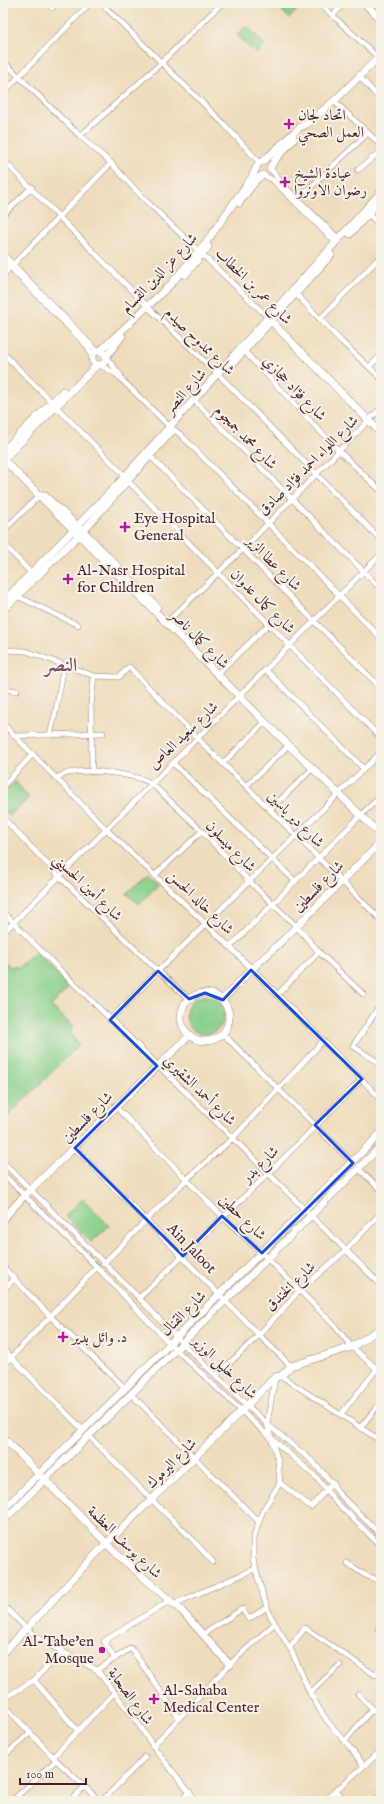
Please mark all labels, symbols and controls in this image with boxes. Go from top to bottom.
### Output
place label: اتحاد لجان العمل الصحي [298,106,364,146]
marker: اتحاد لجان العمل الصحي [283,118,295,130]
place label: عيادة الشيخ رضوان الاونروا [294,164,367,200]
marker: عيادة الشيخ رضوان الاونروا [279,176,291,188]
street label: شارع عز الدين القسام [117,229,204,320]
street label: شارع عمر بن الخطاب [209,244,296,331]
street label: شارع ممدوح صيدم [158,303,239,382]
street label: شارع فؤاد حجازي [257,352,331,427]
street label: شارع النصر [159,365,213,422]
street label: شارع محمد جمجوم [208,401,281,476]
street label: شارع اللواء احمد فؤاد صادق [254,411,365,522]
place label: Eye Hospital General [134,509,216,545]
marker: Eye Hospital General [119,521,131,533]
street label: شارع عطا الزير [238,530,305,597]
place label: Al-Nasr Hospital for Children [76,561,186,597]
street label: شارع كمال عدوان [224,565,299,640]
marker: Al-Nasr Hospital for Children [62,573,74,585]
street label: شارع كمال ناصر [162,604,233,675]
district label: النصر [43,654,77,678]
street label: شارع سعيد العاص [144,697,225,776]
street label: شارع دير ياسين [261,787,328,854]
street label: شارع ميسلون [199,817,260,878]
street label: شارع أمين الحسيني [46,848,128,928]
street label: شارع فلسطين [289,857,350,918]
street label: شارع خالد الحسن [161,866,238,941]
street label: شارع أحمد الشقيري [157,1049,241,1132]
street label: شارع فلسطين [58,1088,119,1149]
street label: شارع بدر [236,1142,285,1191]
street label: شارع حطين [213,1190,270,1247]
street label: Ain Jaloot [162,1218,220,1278]
street label: شارع الخندق [261,1258,322,1317]
street label: شارع القنال [156,1286,212,1342]
place label: د. وائل بدير [70,1328,127,1348]
street label: شارع خليل الوزير [185,1330,261,1405]
marker: د. وائل بدير [57,1331,69,1343]
street label: شارع اليرموك [142,1434,203,1495]
street label: شارع يوسف العظمة [81,1502,166,1585]
place label: Al-Tabe'en Mosque [22,1632,94,1668]
marker: Al-Tabe'en Mosque [97,1645,107,1655]
street label: شارع الصحابة [101,1664,158,1730]
place label: Al-Sahaba Medical Center [162,1681,260,1717]
marker: Al-Sahaba Medical Center [148,1693,160,1705]
scale bar [20,1760,86,1786]
text: 100 m [26,1767,54,1782]

